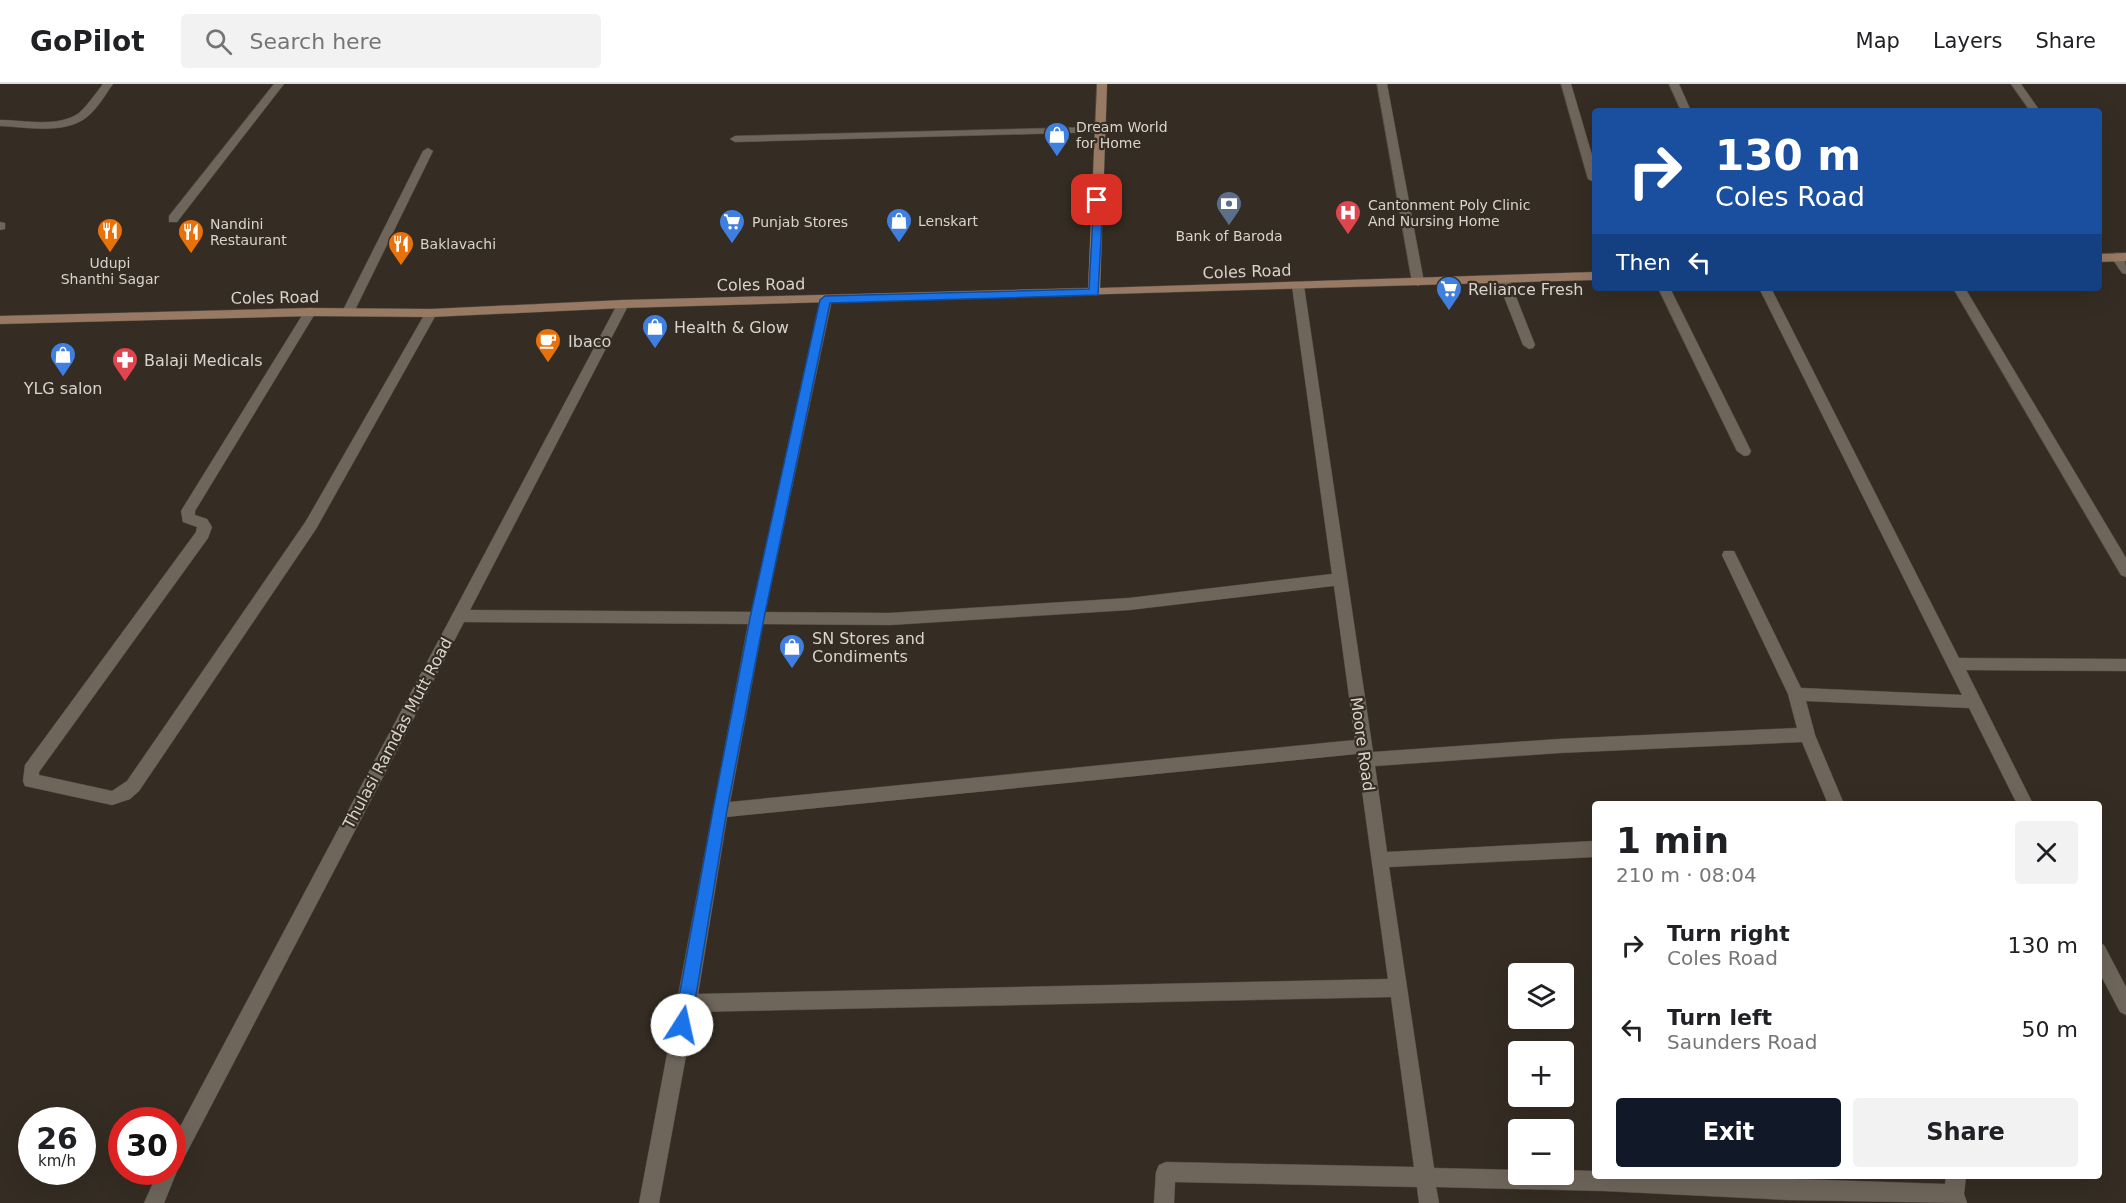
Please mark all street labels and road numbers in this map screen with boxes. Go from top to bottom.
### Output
street label: Coles Road [1202,260,1292,283]
street label: Coles Road [716,274,806,295]
street label: Coles Road [230,287,320,308]
street label: Thulasi Ramdas Mutt Road [338,635,456,833]
street label: Moore Road [1347,696,1379,792]

